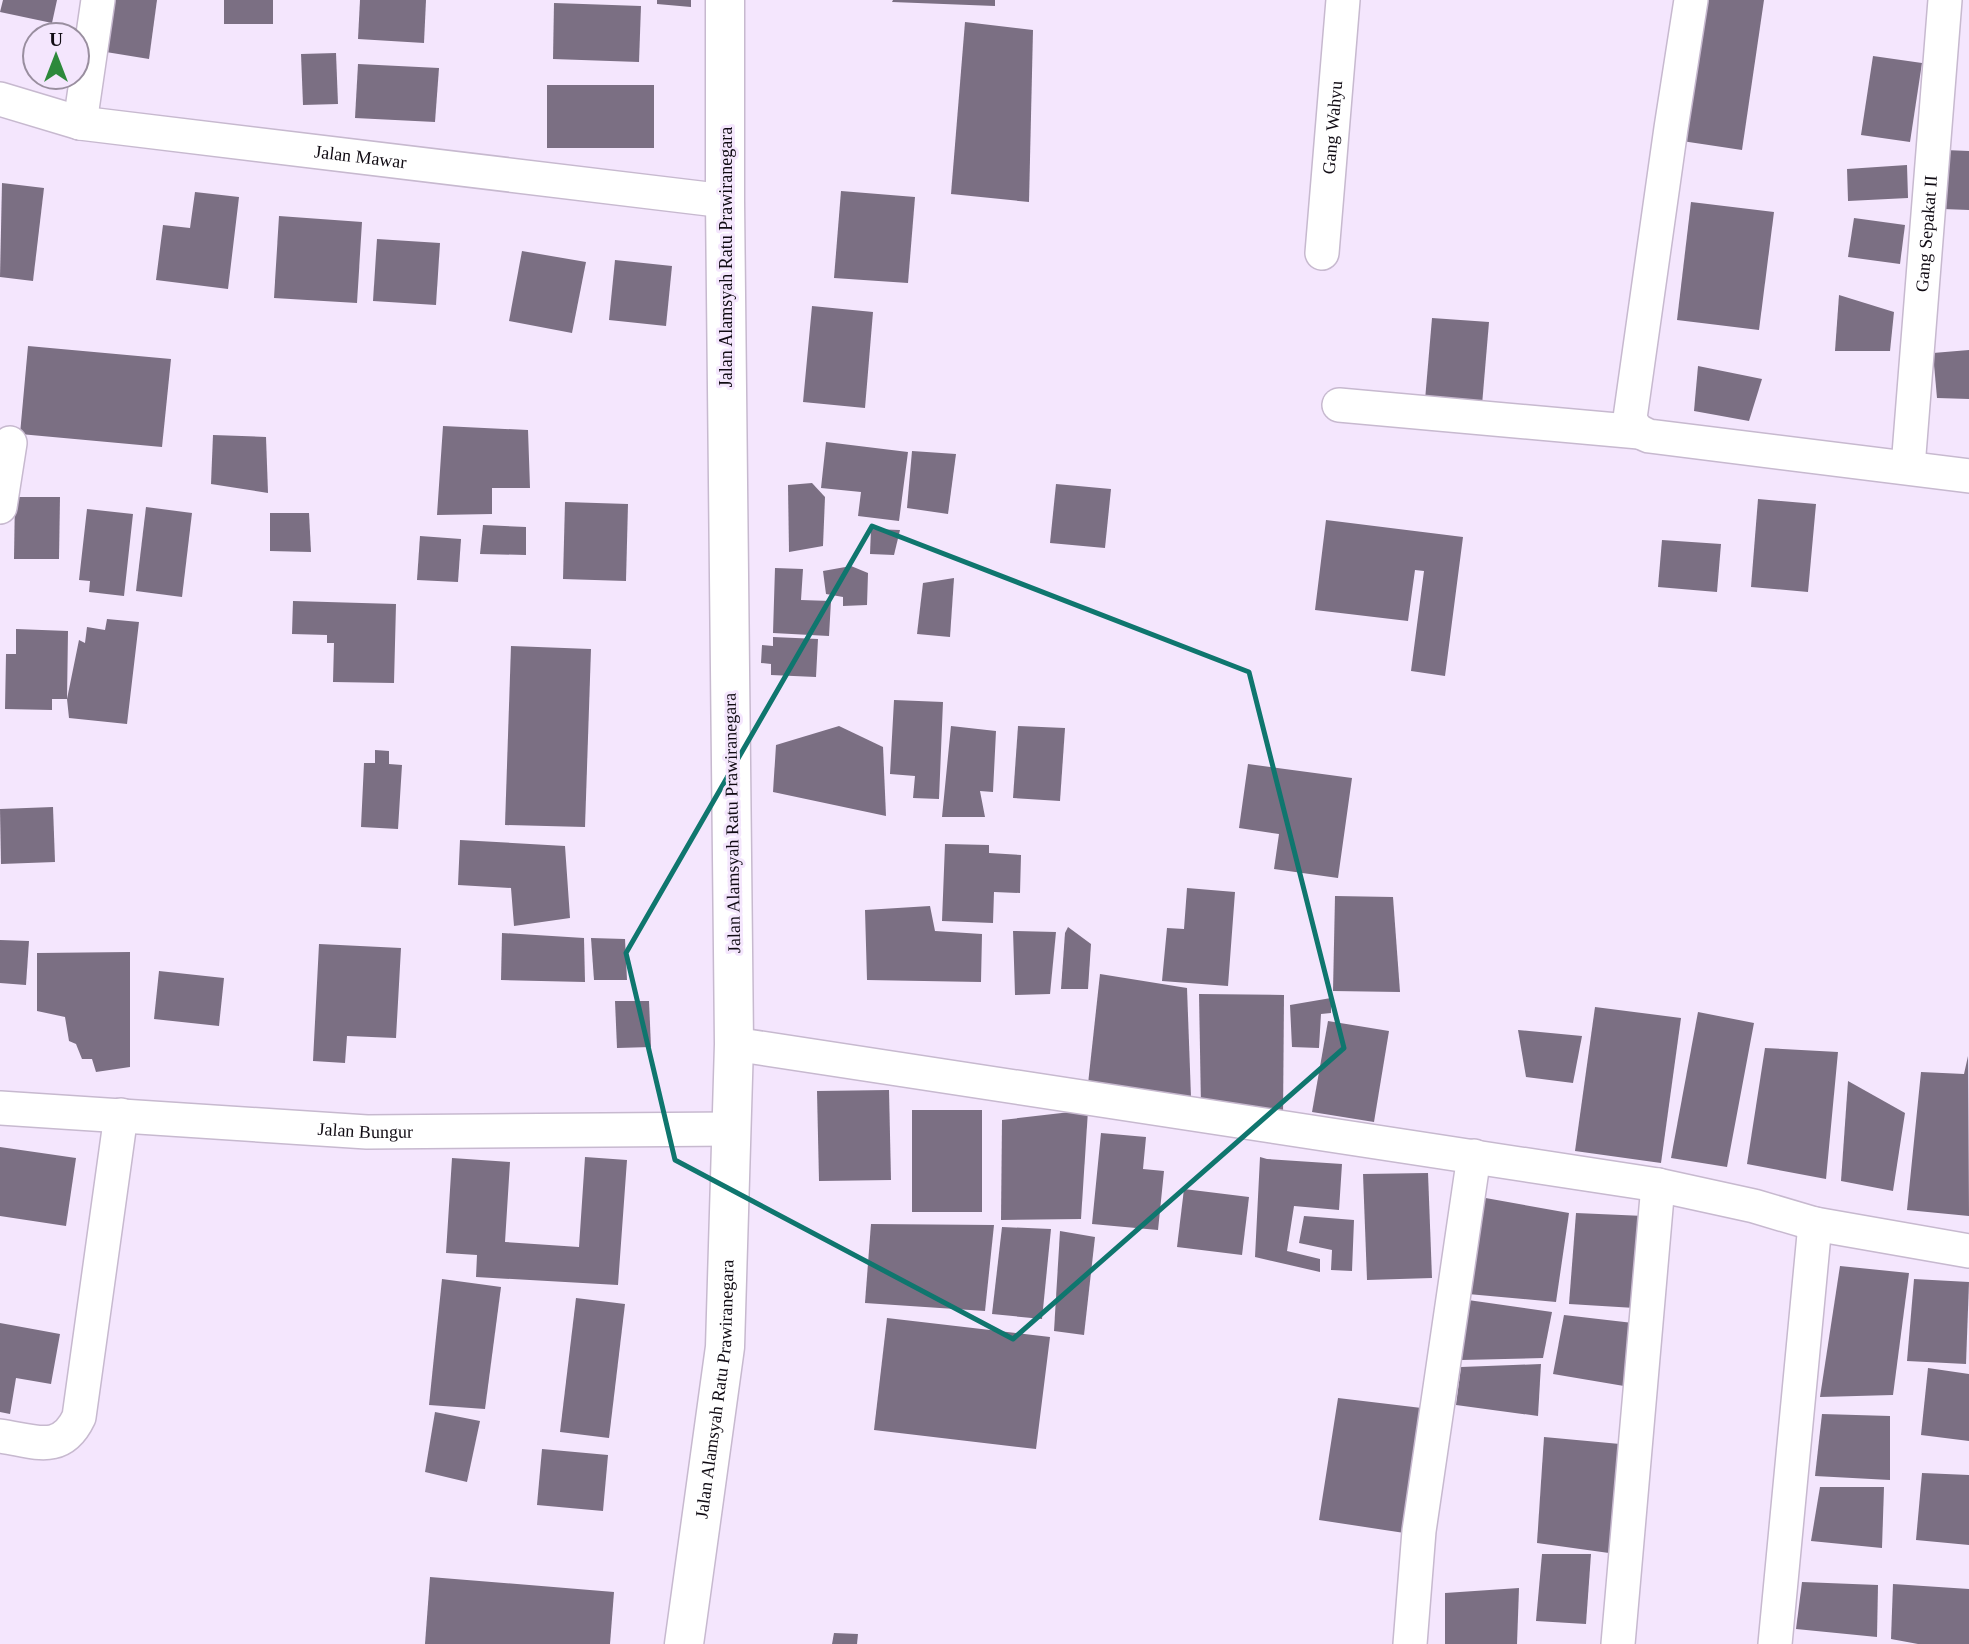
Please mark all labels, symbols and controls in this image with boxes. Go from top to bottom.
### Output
north arrow [21,21,91,91]
text: U [49,29,63,50]
street label: Gang Wahyu [1319,80,1346,175]
street label: Jalan Alamsyah Ratu Prawiranegara [716,127,736,387]
street label: Jalan Mawar [313,141,408,172]
street label: Gang Sepakat II [1912,175,1941,293]
street label: Jalan Alamsyah Ratu Prawiranegara [720,693,744,953]
street label: Jalan Bungur [317,1119,413,1142]
street label: Jalan Alamsyah Ratu Prawiranegara [691,1259,738,1520]

